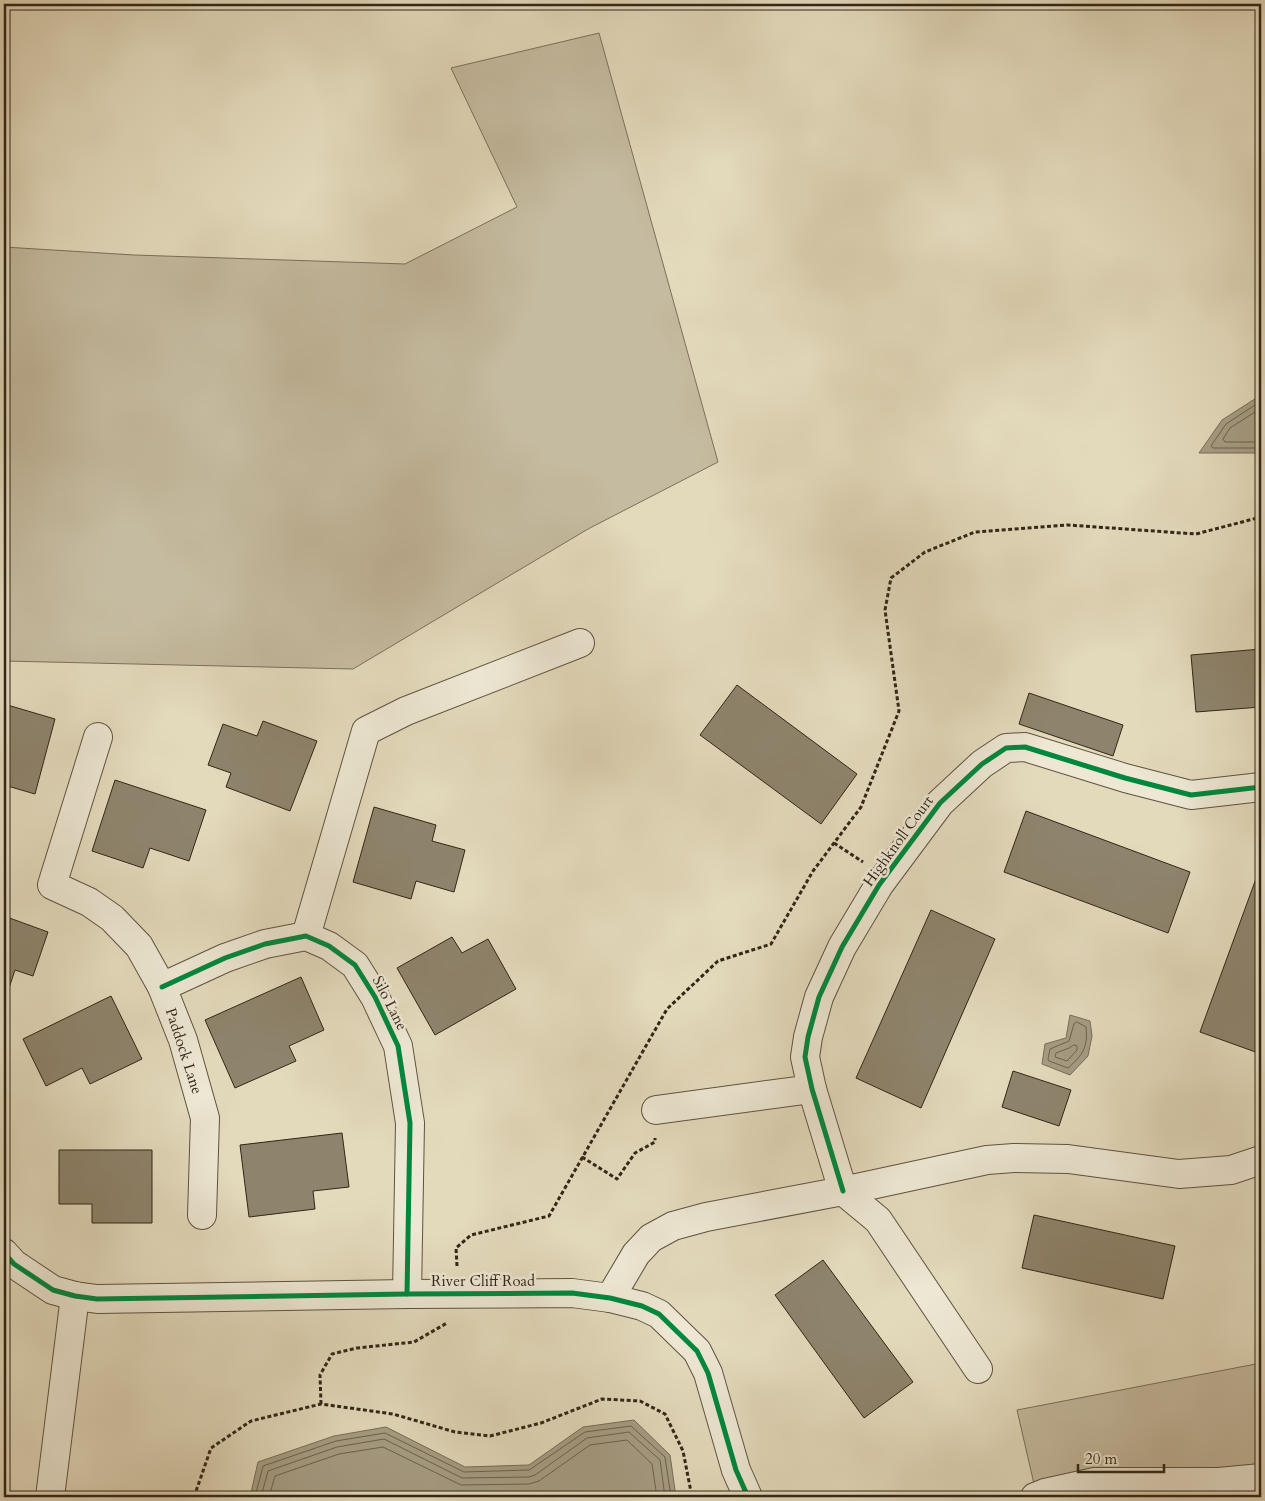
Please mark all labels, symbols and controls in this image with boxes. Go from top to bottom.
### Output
street label: Highknoll Court [858,791,938,890]
street label: Silo Lane [368,972,412,1034]
street label: Paddock Lane [161,1005,207,1097]
street label: River Cliff Road [431,1271,535,1291]
scale bar [1078,1441,1164,1473]
text: 20 m [1085,1449,1117,1469]

